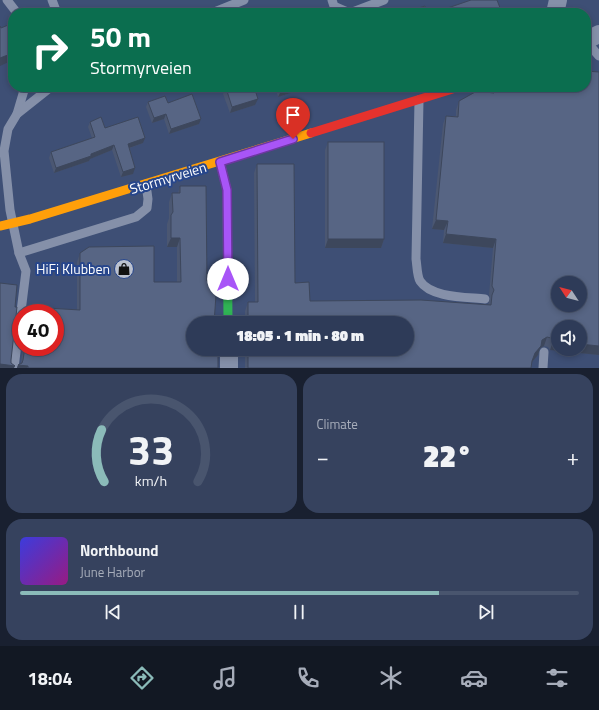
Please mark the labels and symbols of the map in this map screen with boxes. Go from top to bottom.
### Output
pin [276,98,310,139]
street label: Stormyrveien [127,156,209,199]
place label: HiFi Klubben [36,258,110,279]
shop icon: HiFi Klubben [113,258,135,280]
position arrow [207,258,249,300]
north arrow [551,276,587,312]
speed limit sign: 40 [12,304,64,356]

